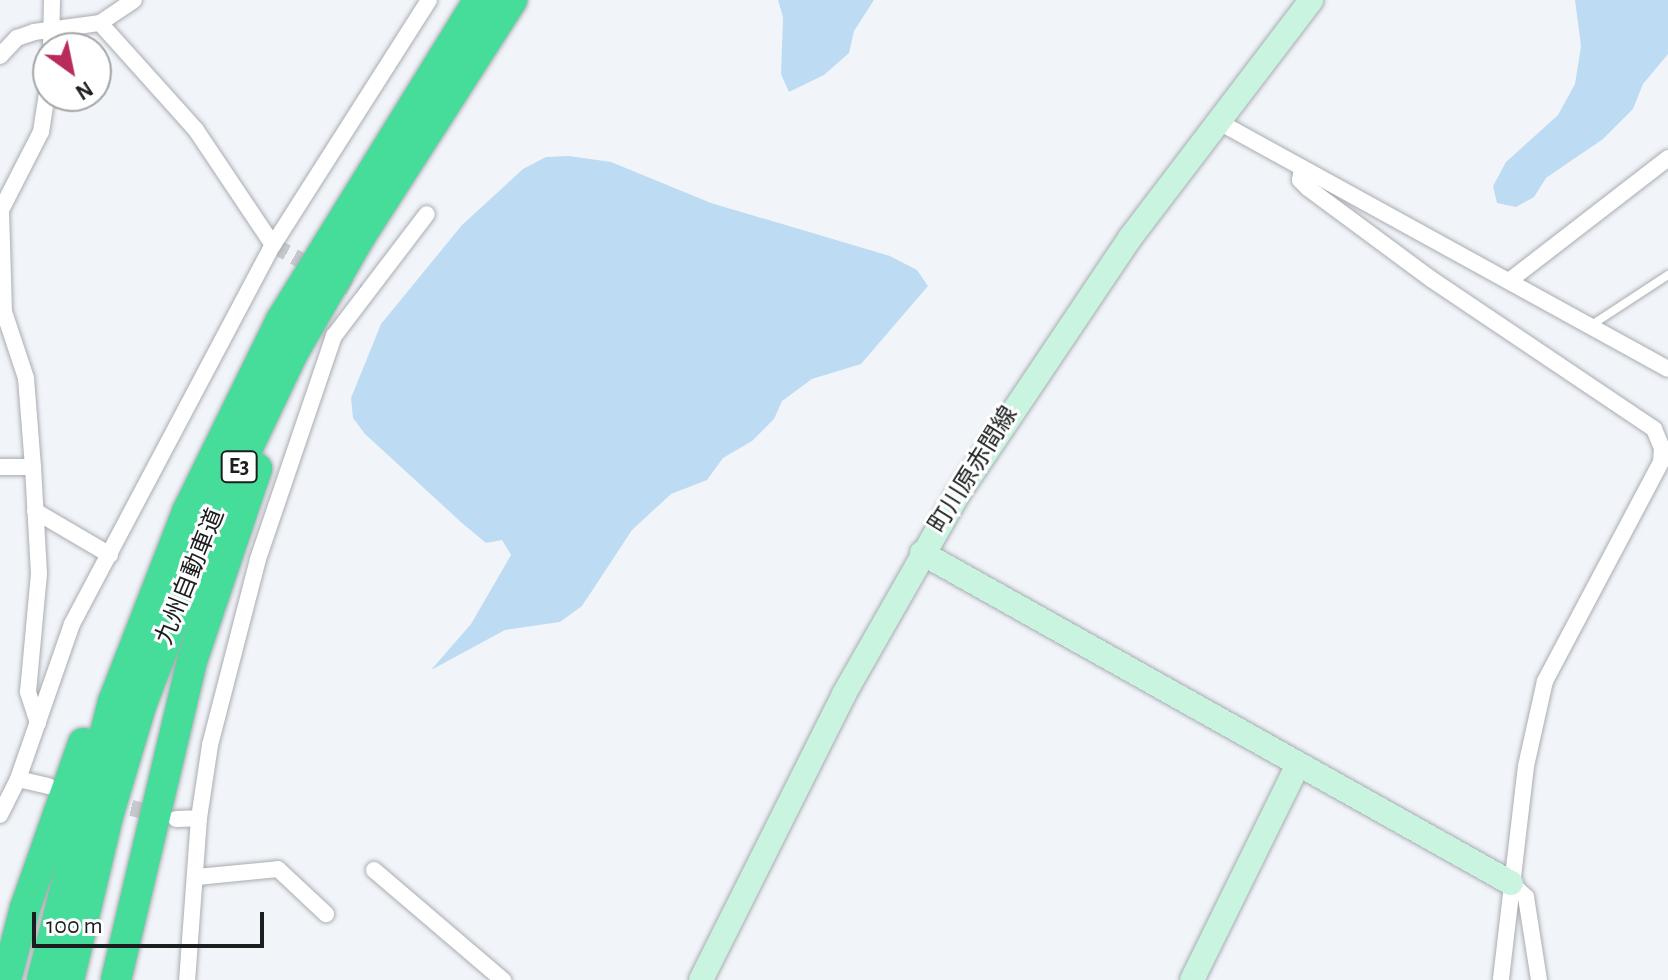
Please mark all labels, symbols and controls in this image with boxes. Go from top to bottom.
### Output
north arrow [32,32,112,112]
text: N [72,77,96,104]
street label: 町川原赤間線 [924,401,1024,539]
road number: E3 [219,449,259,485]
street label: 九州自動車道 [151,505,231,649]
scale bar [36,896,268,946]
text: 100 m [46,914,103,938]

